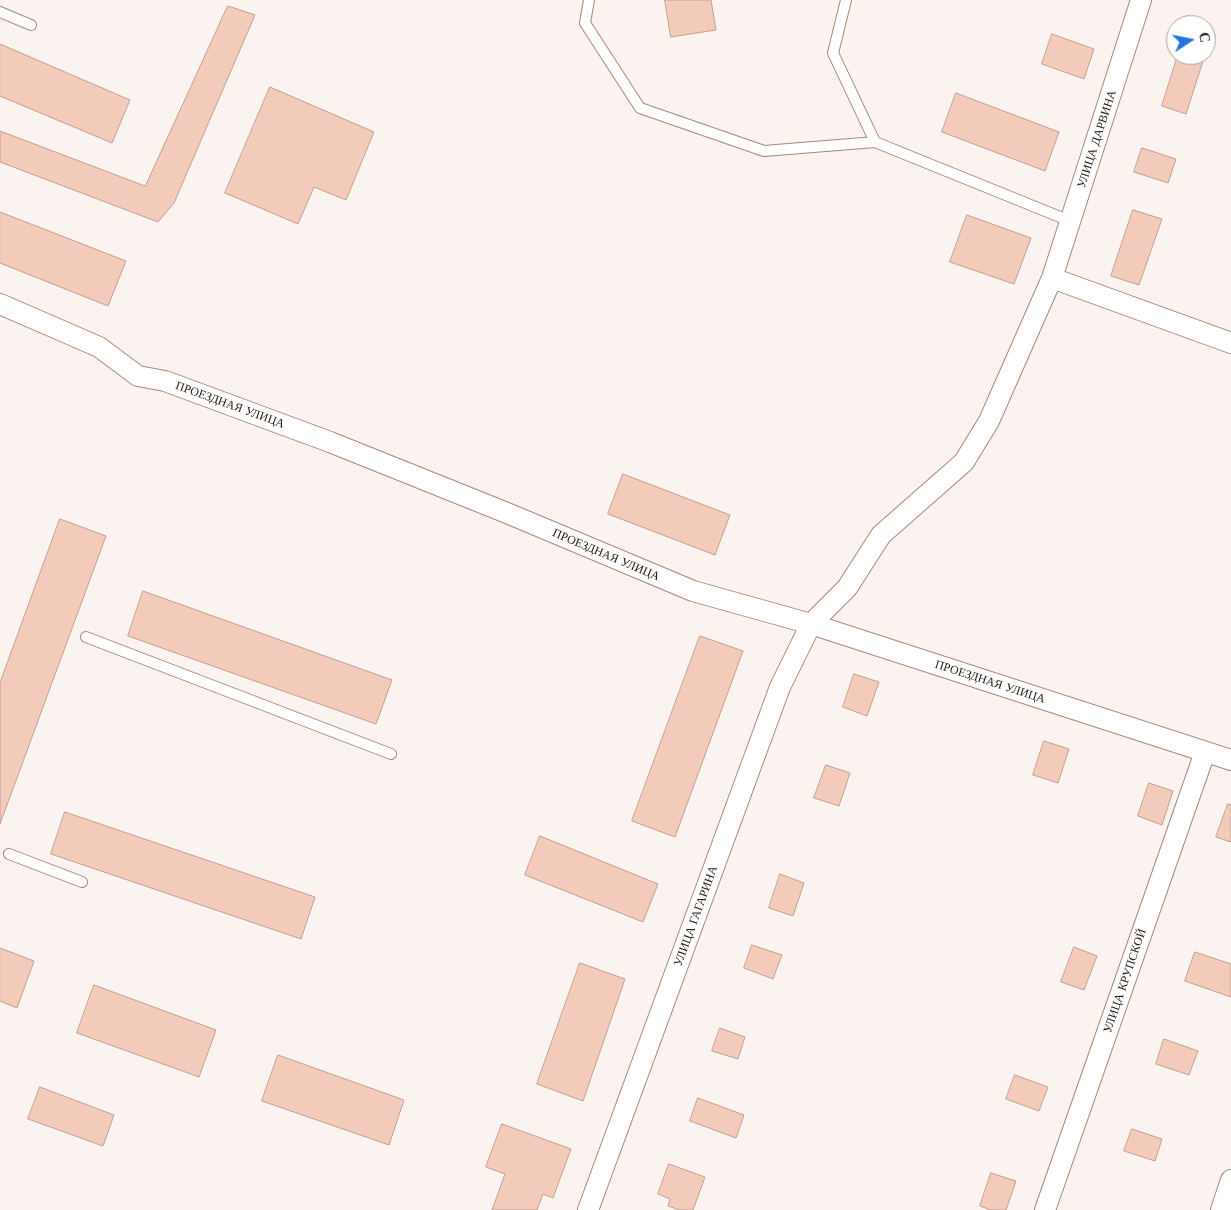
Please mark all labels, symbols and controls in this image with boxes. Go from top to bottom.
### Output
north arrow [1166,15,1216,65]
text: С [1195,31,1215,44]
street label: УЛИЦА ДАРВИНА [1074,88,1120,190]
street label: ПРОЕЗДНАЯ УЛИЦА [173,379,287,431]
street label: ПРОЕЗДНАЯ УЛИЦА [550,526,662,584]
street label: ПРОЕЗДНАЯ УЛИЦА [933,657,1047,707]
street label: УЛИЦА ГАГАРИНА [671,864,721,968]
street label: УЛИЦА КРУПСКОЙ [1100,927,1150,1035]

